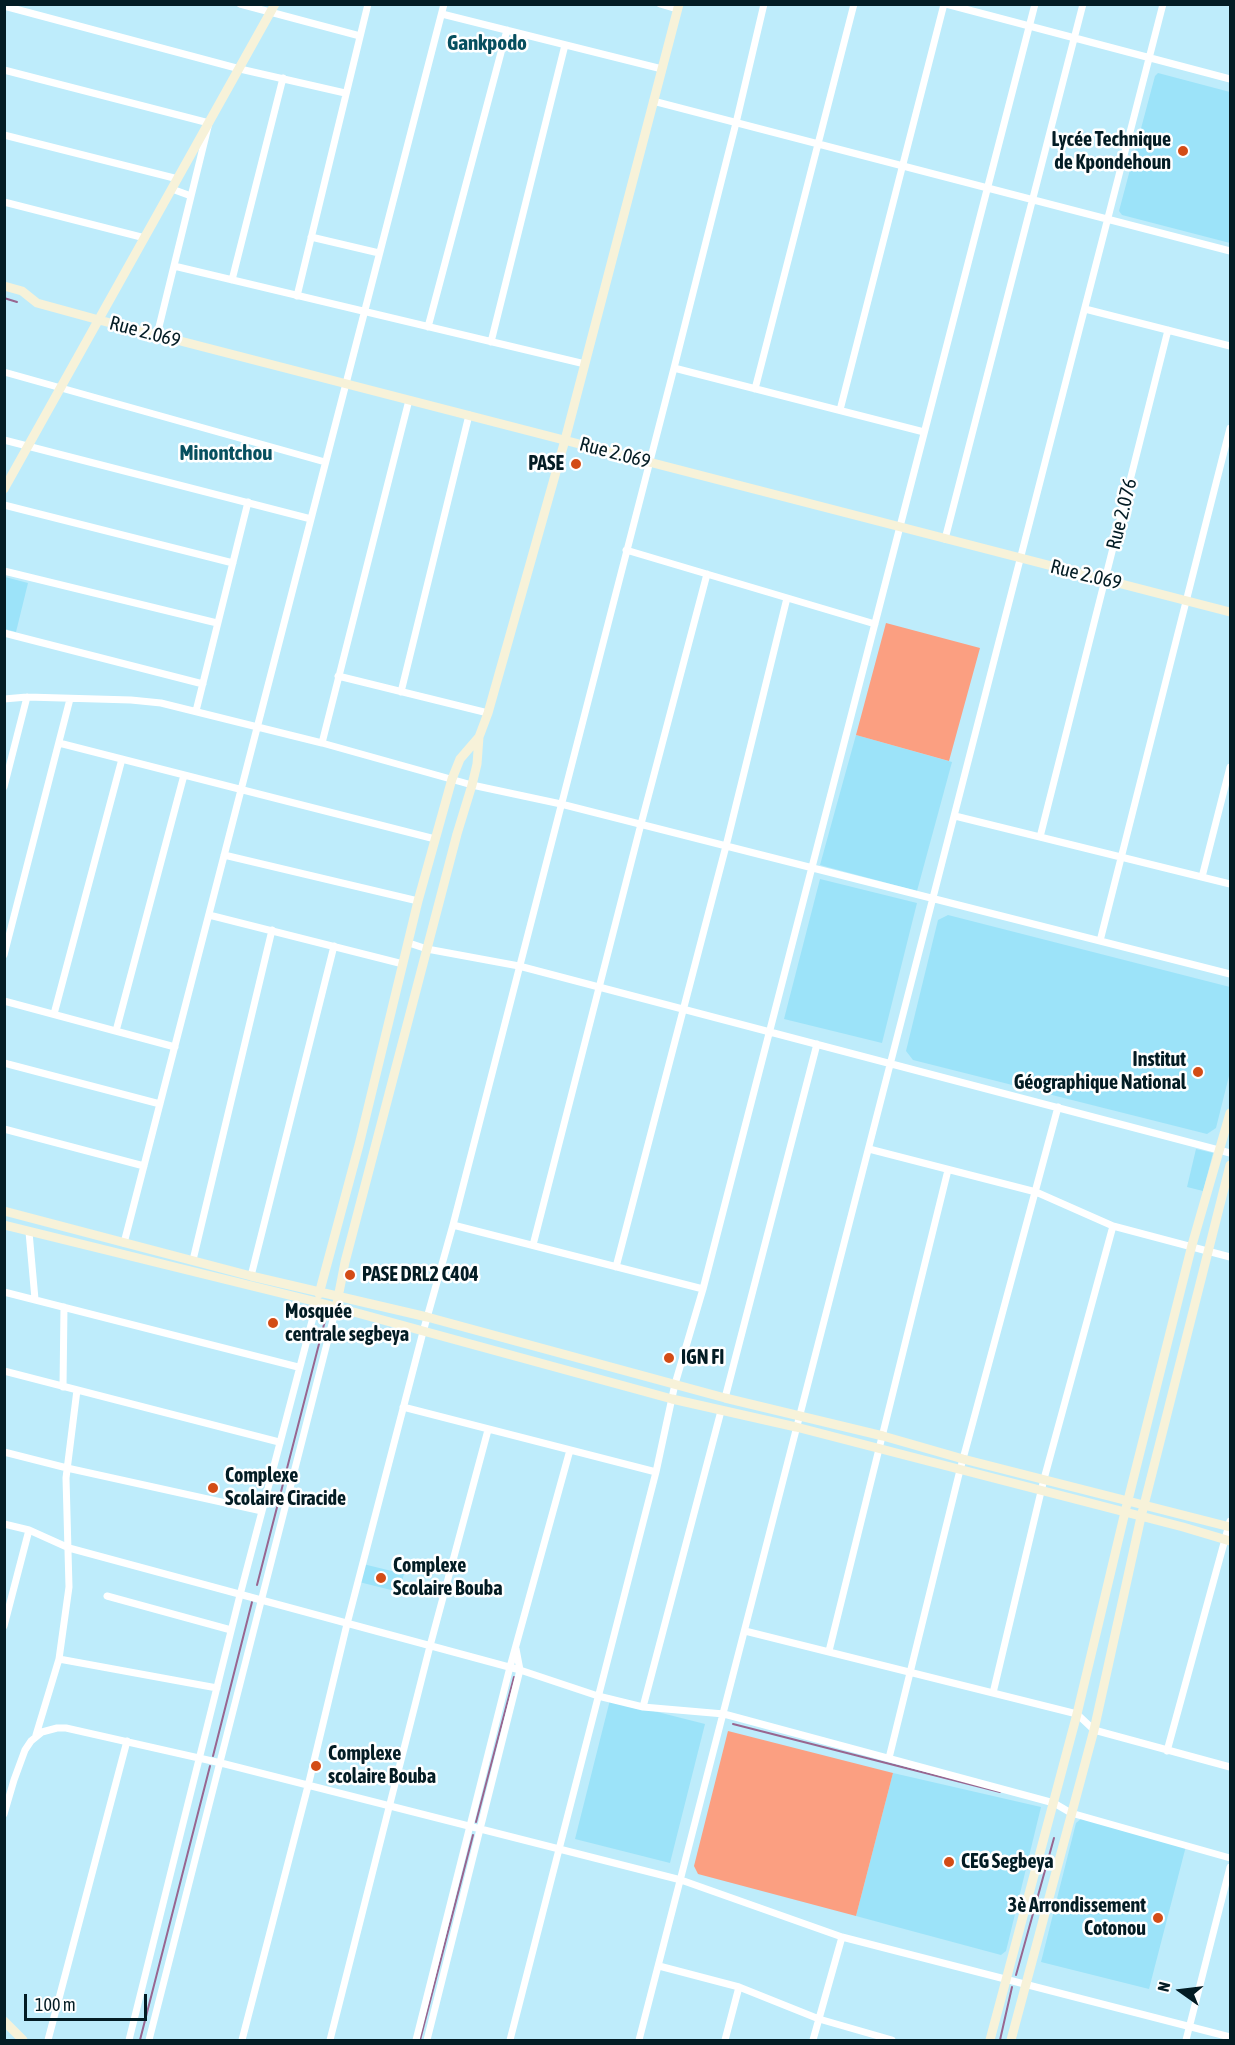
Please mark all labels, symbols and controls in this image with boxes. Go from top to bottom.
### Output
district label: Gankpodo [447,30,527,56]
place label: Lycée Technique de Kpondehoun [1051,128,1171,175]
marker: Lycée Technique de Kpondehoun [1176,144,1190,158]
street label: Rue 2.069 [107,311,183,353]
street label: Rue 2.069 [577,432,653,474]
district label: Minontchou [180,440,272,466]
place label: PASE [528,452,564,476]
marker: PASE [569,457,583,471]
street label: Rue 2.076 [1102,476,1142,552]
street label: Rue 2.069 [1048,555,1124,595]
place label: Institut Géographique National [1014,1048,1186,1095]
marker: Institut Géographique National [1191,1065,1205,1079]
place label: PASE DRL2 C404 [362,1263,479,1287]
marker: PASE DRL2 C404 [343,1268,357,1282]
place label: Mosquée centrale segbeya [285,1300,409,1347]
marker: Mosquée centrale segbeya [266,1316,280,1330]
place label: IGN FI [681,1346,724,1370]
marker: IGN FI [662,1351,676,1365]
place label: Complexe Scolaire Ciracide [225,1464,346,1511]
marker: Complexe Scolaire Ciracide [206,1481,220,1495]
place label: Complexe Scolaire Bouba [393,1554,502,1601]
marker: Complexe Scolaire Bouba [374,1571,388,1585]
place label: Complexe scolaire Bouba [328,1742,436,1789]
marker: Complexe scolaire Bouba [309,1759,323,1773]
place label: CEG Segbeya [961,1850,1054,1874]
marker: CEG Segbeya [942,1855,956,1869]
place label: 3è Arrondissement Cotonou [1008,1894,1146,1941]
marker: 3è Arrondissement Cotonou [1151,1911,1165,1925]
north arrow [1151,1961,1211,2021]
text: N [1154,1980,1173,1993]
scale bar [27,1982,150,2020]
text: 100 m [35,1994,76,2015]

